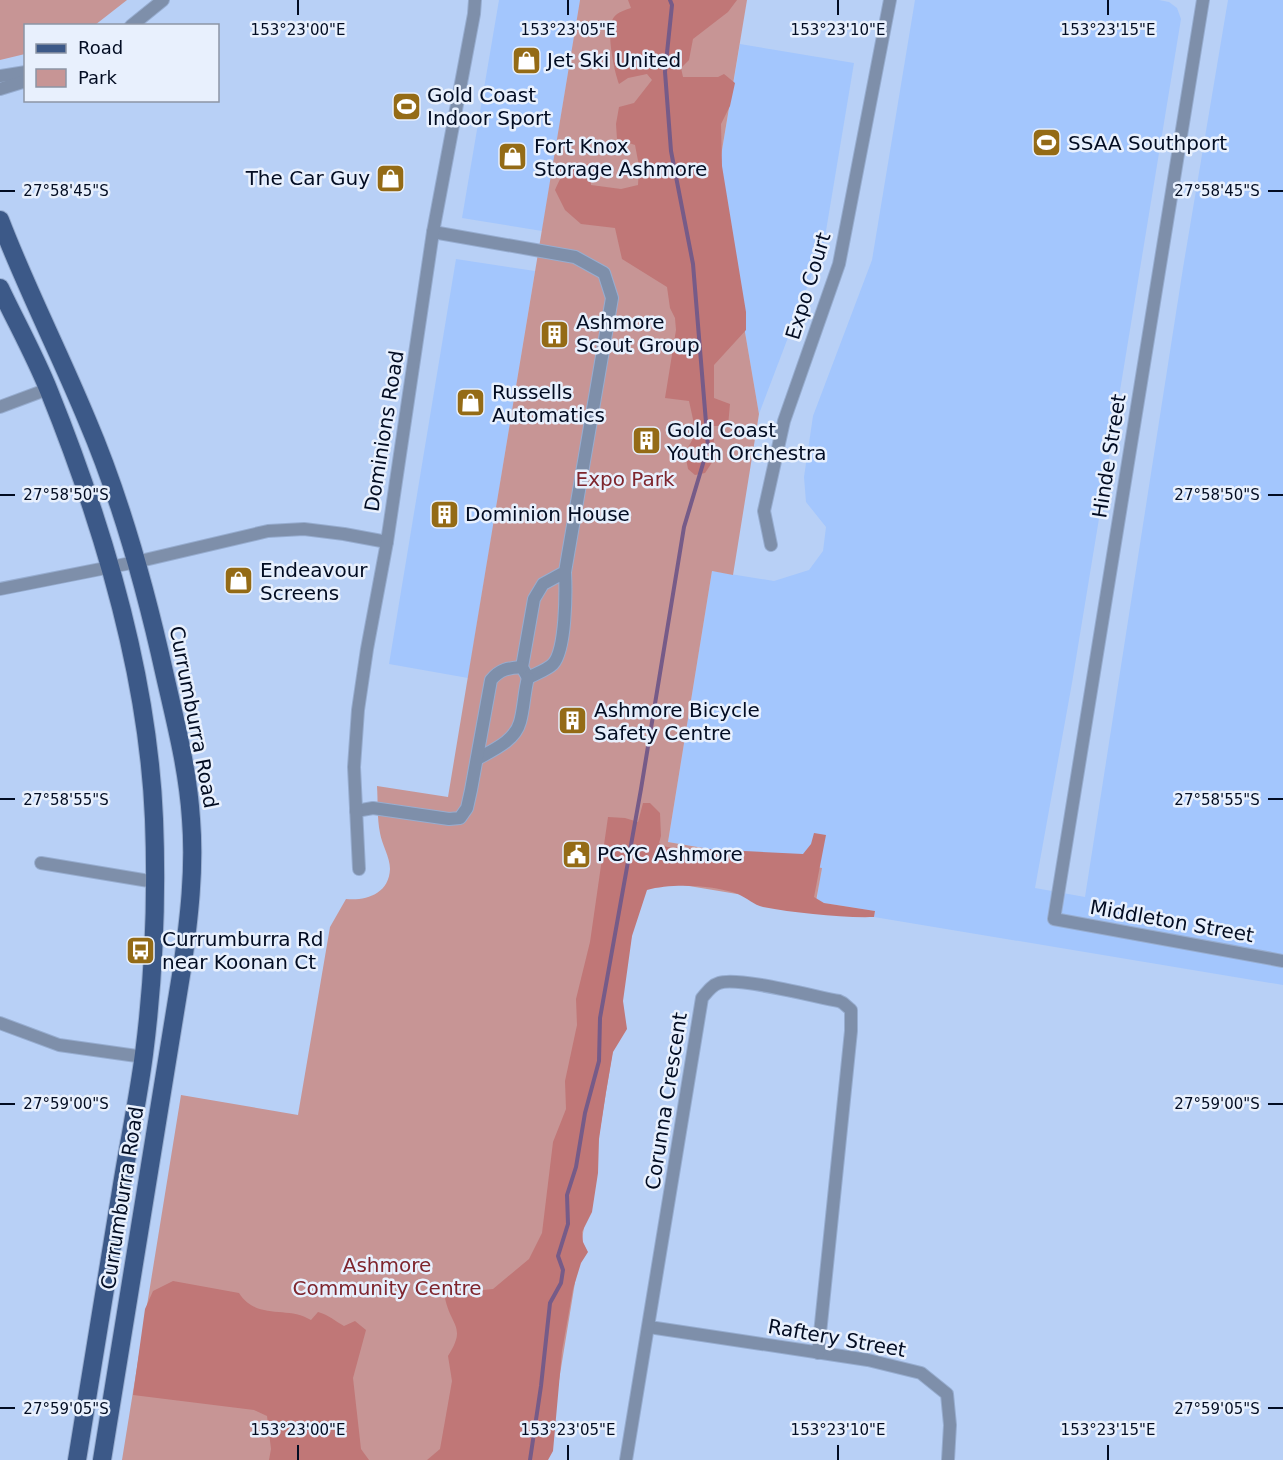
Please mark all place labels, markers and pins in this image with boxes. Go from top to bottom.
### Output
shop icon: Jet Ski United [510,44,542,76]
place label: Jet Ski United [545,48,681,72]
place label: Gold Coast Indoor Sport [427,83,551,130]
sports icon: Gold Coast Indoor Sport [390,90,422,122]
sports icon: SSAA Southport [1031,127,1063,159]
place label: SSAA Southport [1068,131,1227,155]
place label: Fort Knox Storage Ashmore [534,134,707,181]
shop icon: Fort Knox Storage Ashmore [497,141,529,173]
shop icon: The Car Guy [375,162,407,194]
place label: The Car Guy [245,166,370,190]
place label: Ashmore Scout Group [576,310,700,357]
building icon: Ashmore Scout Group [539,318,571,350]
place label: Russells Automatics [492,380,605,427]
shop icon: Russells Automatics [455,387,487,419]
place label: Gold Coast Youth Orchestra [666,418,827,465]
building icon: Gold Coast Youth Orchestra [630,425,662,457]
building icon: Dominion House [428,498,460,530]
place label: Dominion House [465,502,630,526]
place label: Endeavour Screens [260,558,368,605]
shop icon: Endeavour Screens [223,565,255,597]
place label: Ashmore Bicycle Safety Centre [594,698,760,745]
building icon: Ashmore Bicycle Safety Centre [557,705,589,737]
public building icon: PCYC Ashmore [560,838,592,870]
place label: PCYC Ashmore [597,842,743,866]
place label: Currumburra Rd near Koonan Ct [162,927,324,974]
bus stop icon: Currumburra Rd near Koonan Ct [125,934,157,966]

